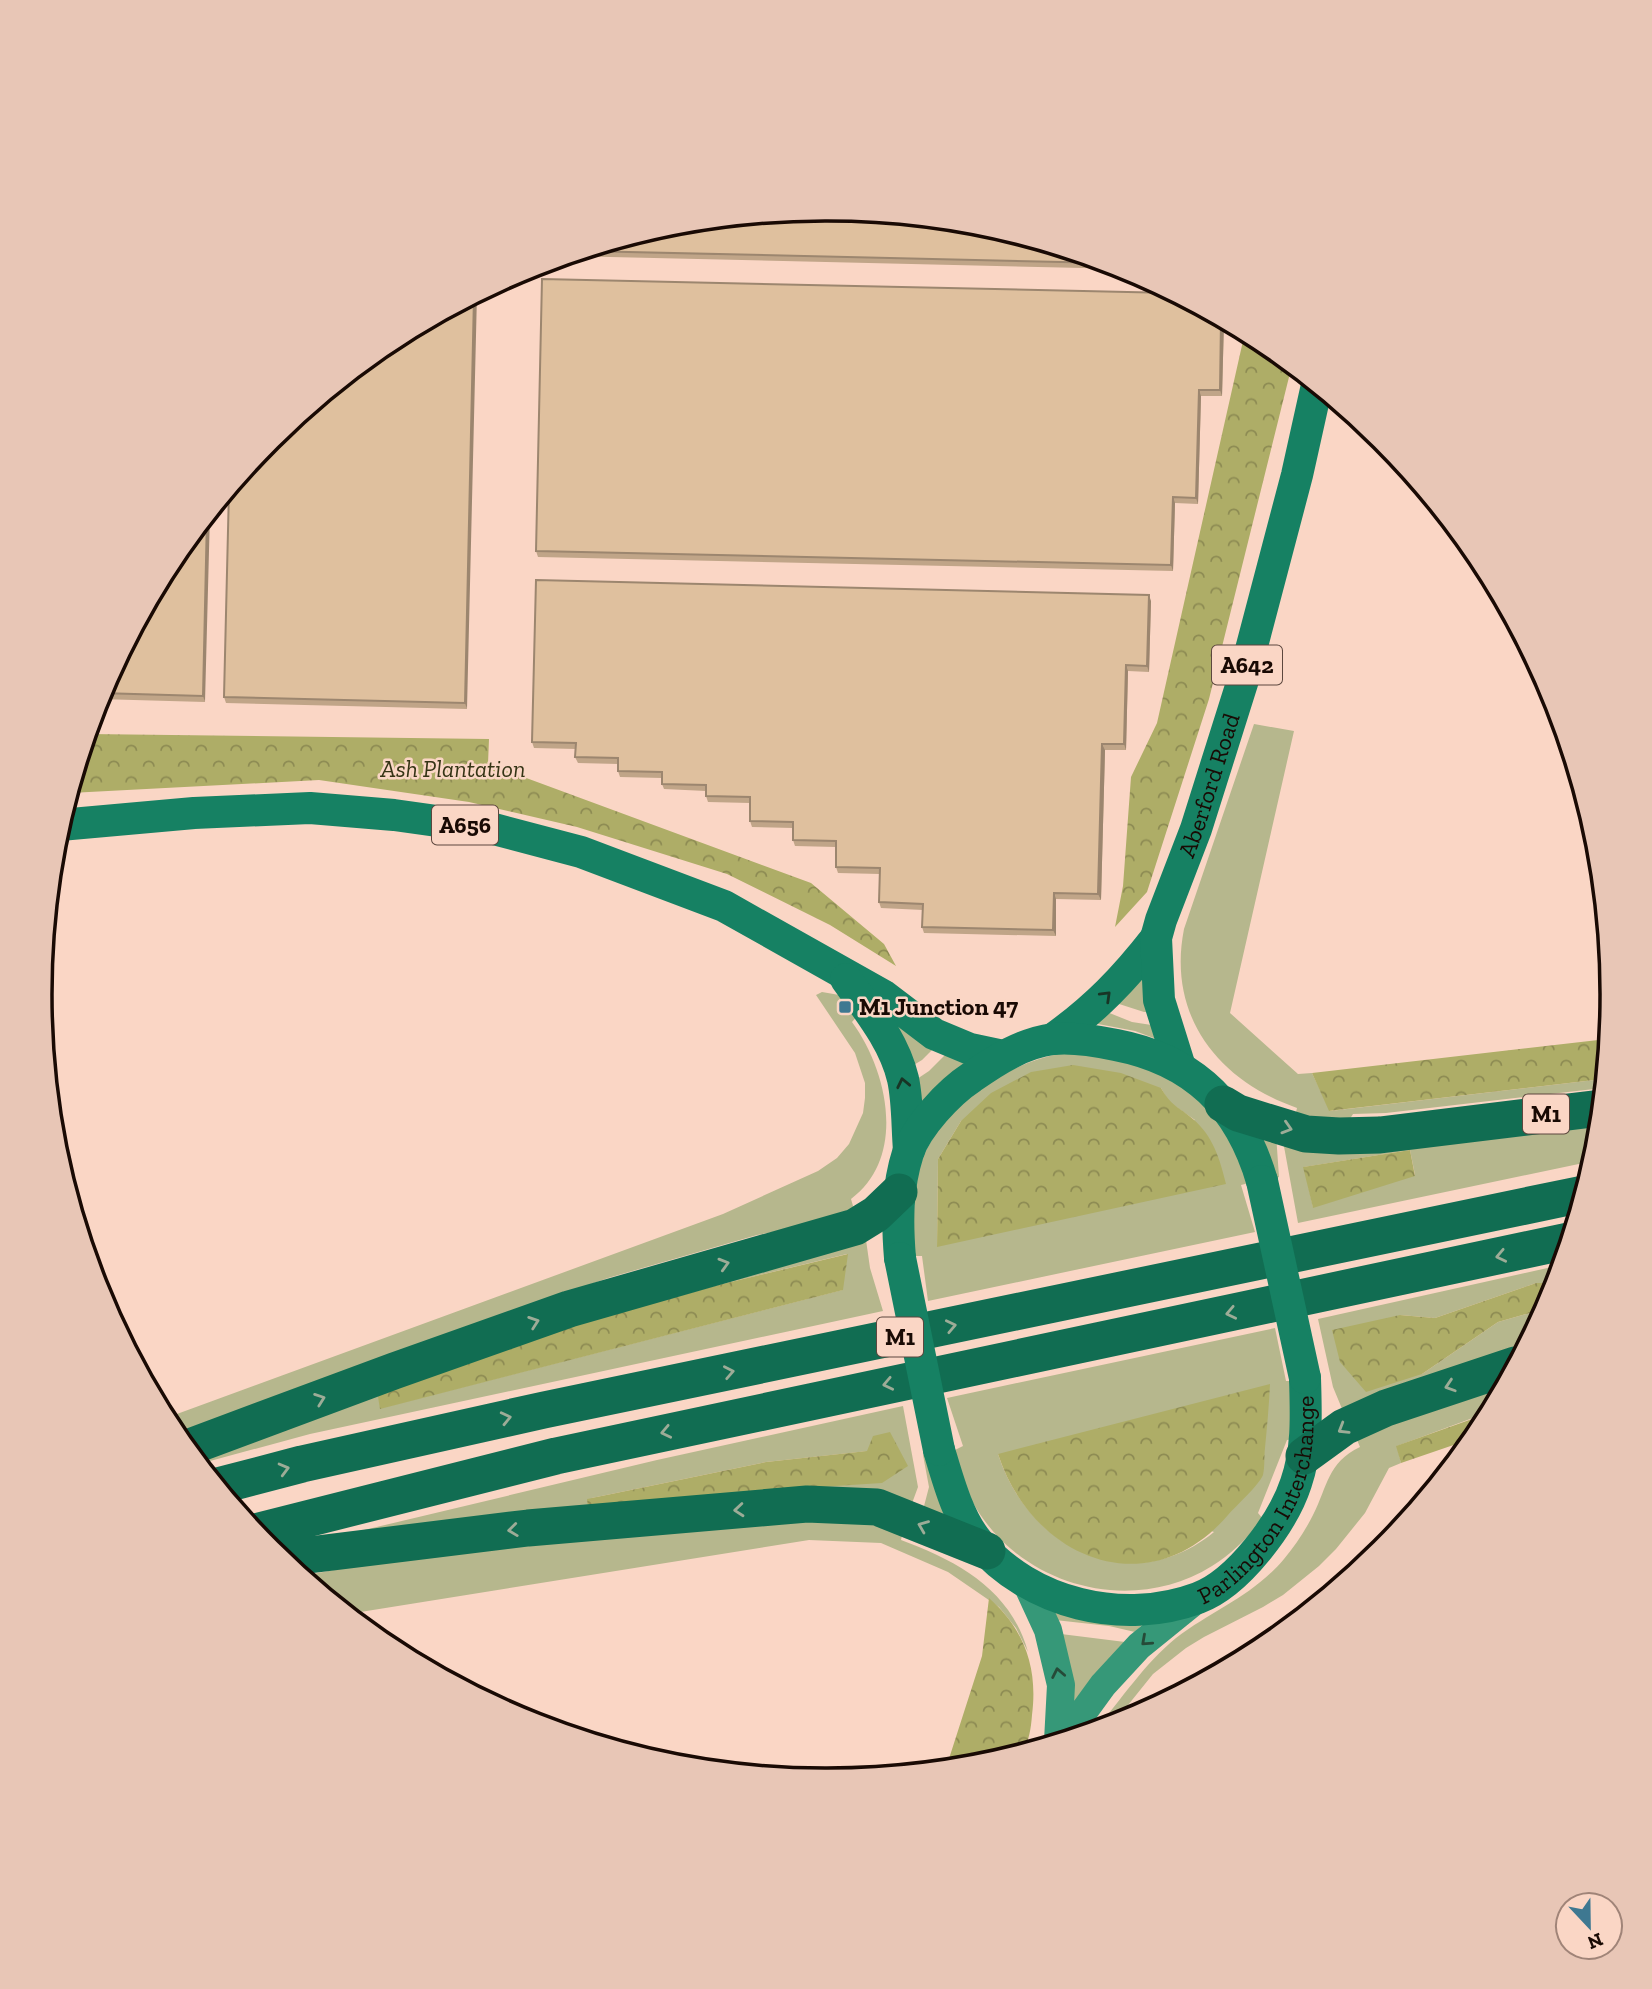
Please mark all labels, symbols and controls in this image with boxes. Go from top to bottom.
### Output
road number: A642 [1212,646,1282,684]
street label: Aberford Road [1171,710,1246,861]
park label: Ash Plantation [379,754,526,783]
road number: A656 [432,806,498,845]
place label: M1 Junction 47 [859,992,1018,1021]
one-way arrow [1098,992,1111,1005]
marker: M1 Junction 47 [837,999,853,1015]
one-way arrow [896,1077,911,1089]
road number: M1 [1523,1094,1569,1134]
one-way arrow [1281,1120,1293,1135]
one-way arrow [1495,1247,1507,1262]
one-way arrow [718,1257,730,1272]
one-way arrow [1225,1304,1237,1319]
one-way arrow [527,1316,539,1330]
road number: M1 [877,1318,923,1356]
one-way arrow [945,1320,957,1335]
one-way arrow [723,1366,735,1381]
one-way arrow [882,1376,894,1391]
one-way arrow [1445,1378,1457,1392]
one-way arrow [313,1393,325,1407]
street label: Parlington Interchange [1193,1395,1320,1610]
one-way arrow [500,1412,512,1426]
one-way arrow [1338,1421,1351,1434]
one-way arrow [660,1423,672,1438]
one-way arrow [278,1462,290,1477]
one-way arrow [733,1502,744,1517]
one-way arrow [918,1520,930,1534]
one-way arrow [507,1522,518,1537]
one-way arrow [1141,1632,1154,1645]
one-way arrow [1052,1668,1067,1680]
north arrow [1554,1891,1624,1961]
text: N [1584,1928,1606,1955]

